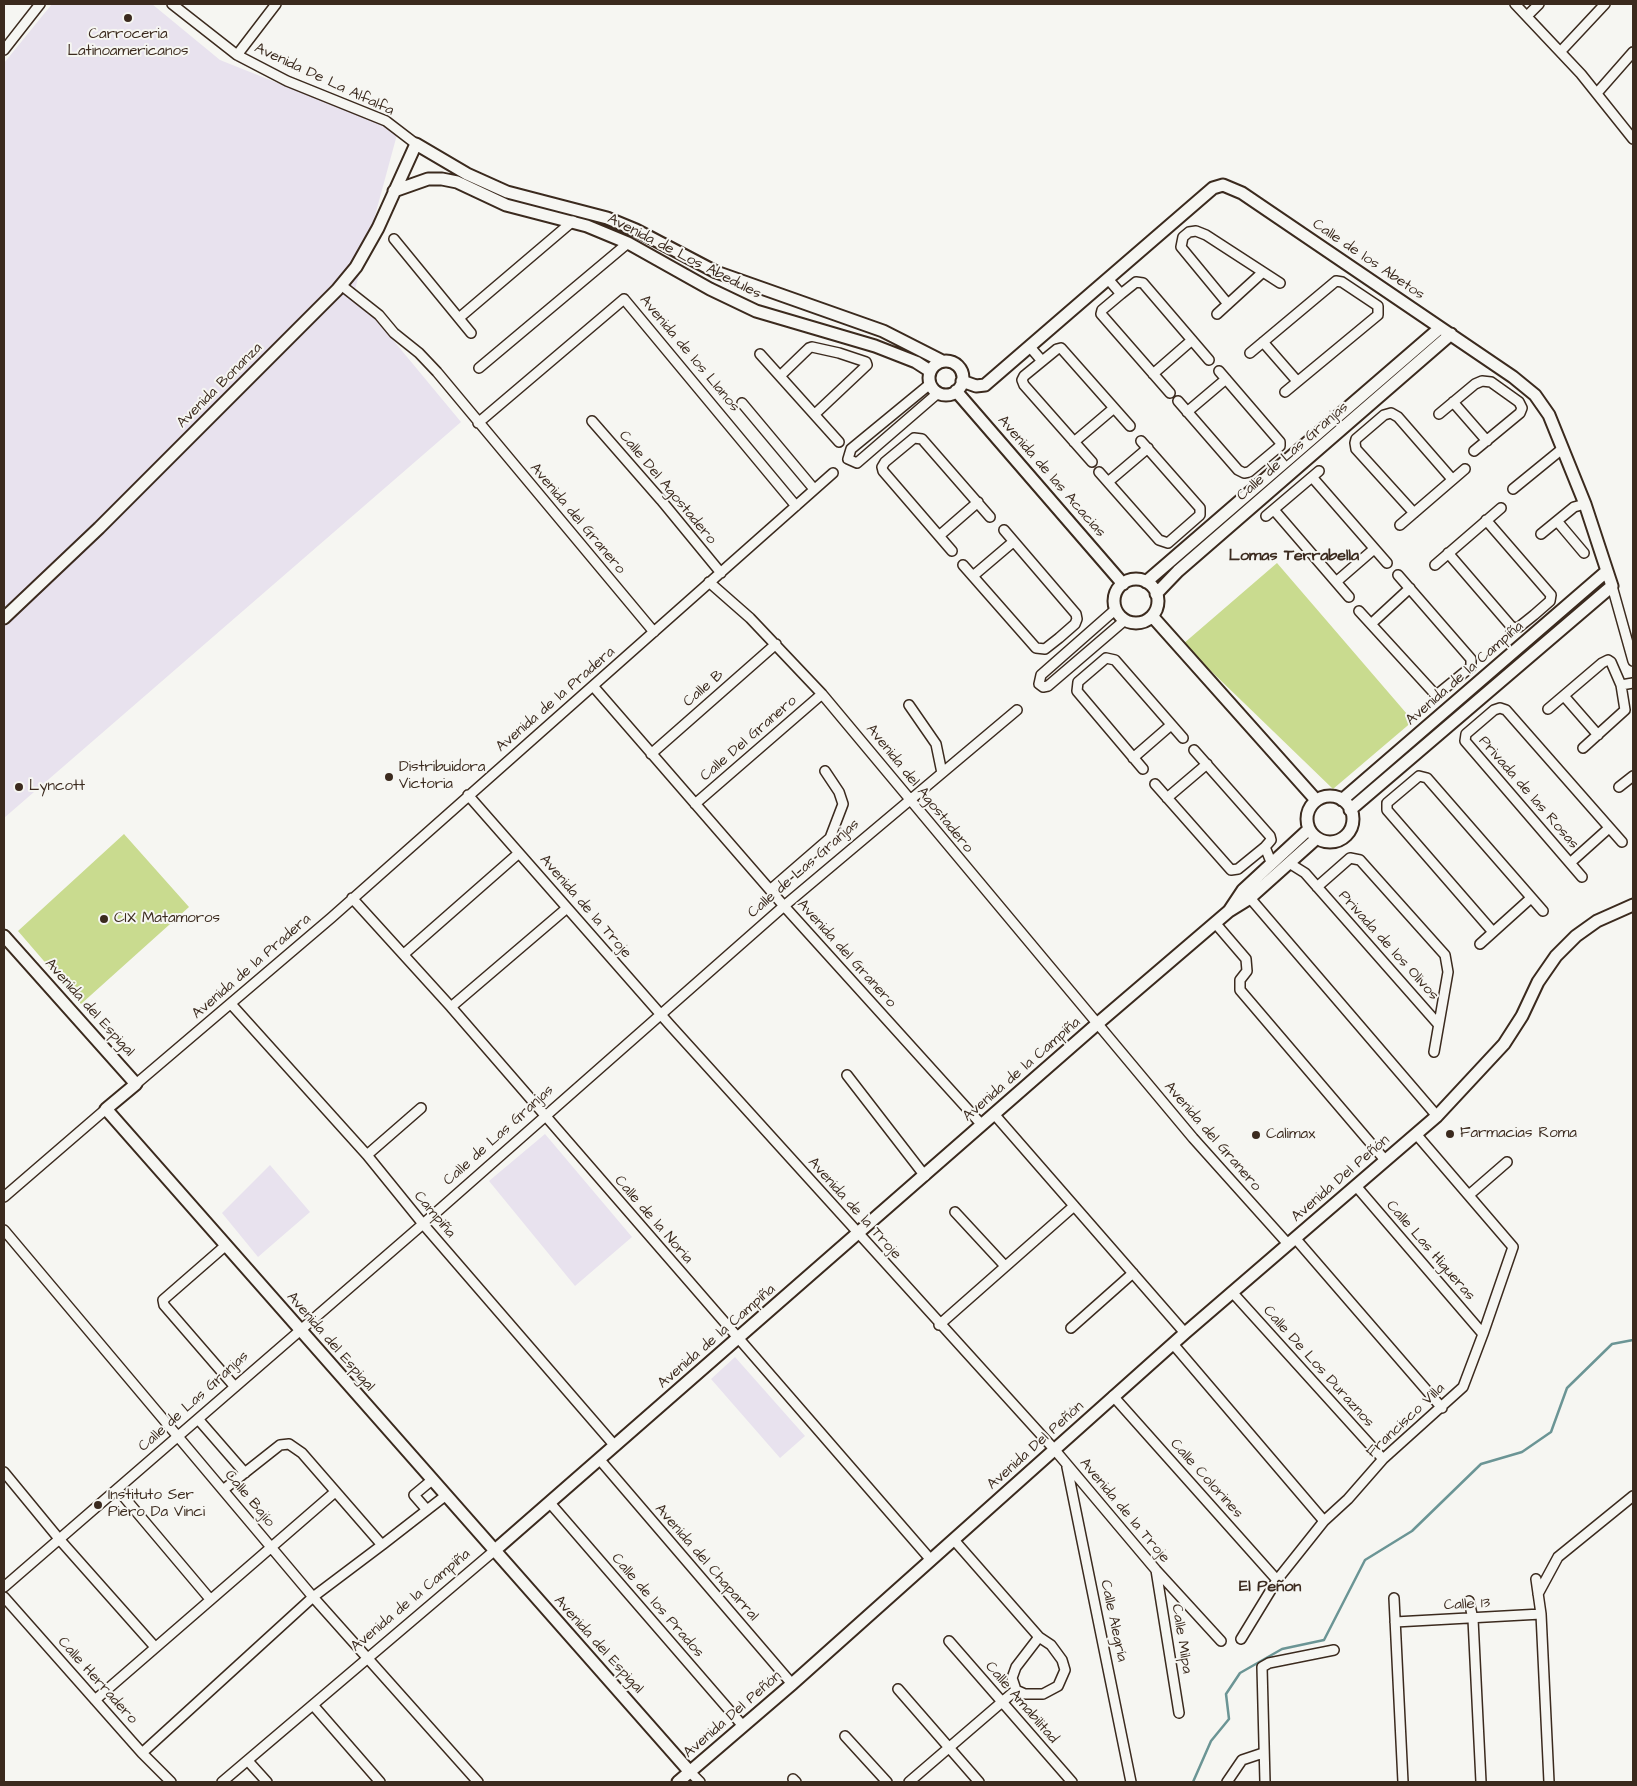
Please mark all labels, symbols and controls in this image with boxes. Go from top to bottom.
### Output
marker: Carroceria Latinoamericanos [122,12,134,24]
place label: Carroceria Latinoamericanos [68,26,188,61]
street label: Avenida De La Alfalfa [251,40,397,120]
street label: Avenida de Los Abedules [604,210,764,304]
street label: Calle de los Abetos [1308,216,1428,304]
street label: Avenida de los Llanos [635,292,743,416]
street label: Avenida Bonanza [174,340,266,432]
street label: Calle de Las Granjas [1233,399,1353,505]
street label: Avenida de las Acacias [993,412,1109,542]
street label: Calle Del Agostadero [614,428,720,548]
street label: Avenida del Granero [525,460,629,578]
district label: Lomas Terrabella [1229,547,1359,567]
street label: Avenida de la Campiña [1402,618,1528,730]
street label: Avenida de la Pradera [493,643,619,757]
street label: Calle B [680,667,728,711]
street label: Calle Del Granero [697,692,801,786]
street label: Avenida del Agostadero [862,721,976,857]
street label: Privada de las Rosas [1474,733,1582,853]
place label: Distribuidora Victoria [399,759,485,794]
marker: Distribuidora Victoria [383,771,395,783]
place label: Lyncott [29,778,85,796]
marker: Lyncott [13,781,25,793]
street label: Calle de Las Granjas [744,816,864,922]
street label: Avenida de la Troje [535,852,635,962]
street label: Privada de los Olivos [1334,887,1442,1005]
street label: Avenida del Granero [793,896,899,1012]
place label: CIX Matamoros [114,910,220,928]
street label: Avenida de la Pradera [189,910,315,1024]
marker: CIX Matamoros [98,913,110,925]
street label: Avenida del Espigal [40,955,138,1061]
street label: Avenida de la Campiña [959,1014,1085,1126]
street label: Avenida del Granero [1159,1078,1265,1196]
street label: Calle de Las Granjas [440,1082,558,1190]
place label: Farmacias Roma [1460,1125,1577,1143]
place label: Calimax [1266,1126,1315,1144]
marker: Farmacias Roma [1444,1128,1456,1140]
marker: Calimax [1250,1129,1262,1141]
street label: Avenida Del Peñón [1288,1132,1394,1226]
street label: Avenida de la Troje [803,1154,905,1264]
street label: Calle de la Noria [610,1172,696,1268]
street label: Campiña [409,1188,459,1242]
street label: Calle Las Higueras [1382,1197,1478,1305]
street label: Avenida de la Campiña [654,1281,780,1393]
street label: Avenida del Espigal [282,1289,378,1395]
street label: Calle De Los Duraznos [1259,1302,1377,1432]
street label: Calle de Las Granjas [135,1348,253,1456]
street label: Francisco Villa [1363,1380,1449,1462]
street label: Avenida Del Peñón [984,1398,1088,1494]
street label: Calle Colorines [1166,1436,1246,1522]
street label: Avenida de la Troje [1075,1455,1173,1567]
street label: Calle Bajío [220,1467,278,1531]
place label: Instituto Ser Piero Da Vinci [108,1487,205,1522]
marker: Instituto Ser Piero Da Vinci [92,1499,104,1511]
street label: Avenida del Chaparral [650,1501,762,1625]
street label: Avenida de la Campiña [348,1546,474,1656]
street label: Calle de los Prados [607,1550,707,1662]
street label: Calle Alegría [1096,1578,1130,1664]
district label: El Peñon [1239,1578,1301,1598]
street label: Avenida del Espigal [549,1592,647,1698]
street label: Calle 13 [1443,1595,1491,1615]
street label: Calle Milpa [1167,1603,1195,1675]
street label: Calle Herradero [53,1634,141,1728]
street label: Calle Amabilitad [981,1658,1061,1748]
street label: Avenida Del Peñón [680,1668,786,1762]

